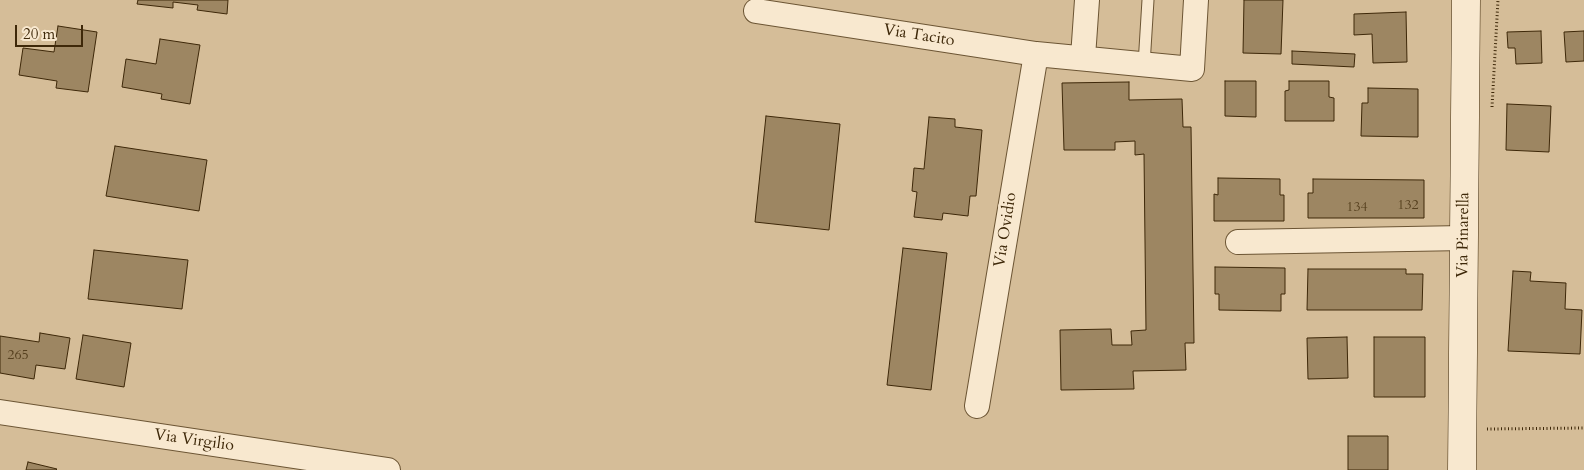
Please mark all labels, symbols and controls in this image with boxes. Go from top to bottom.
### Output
scale bar [18,15,85,47]
street label: Via Tacito [882,21,956,51]
text: 20 m [23,24,55,44]
street label: Via Ovidio [991,191,1021,269]
street label: Via Pinarella [1454,192,1474,278]
house number: 132 [1397,198,1419,214]
house number: 134 [1346,200,1368,216]
house number: 265 [7,348,29,364]
street label: Via Virgilio [153,426,235,456]

